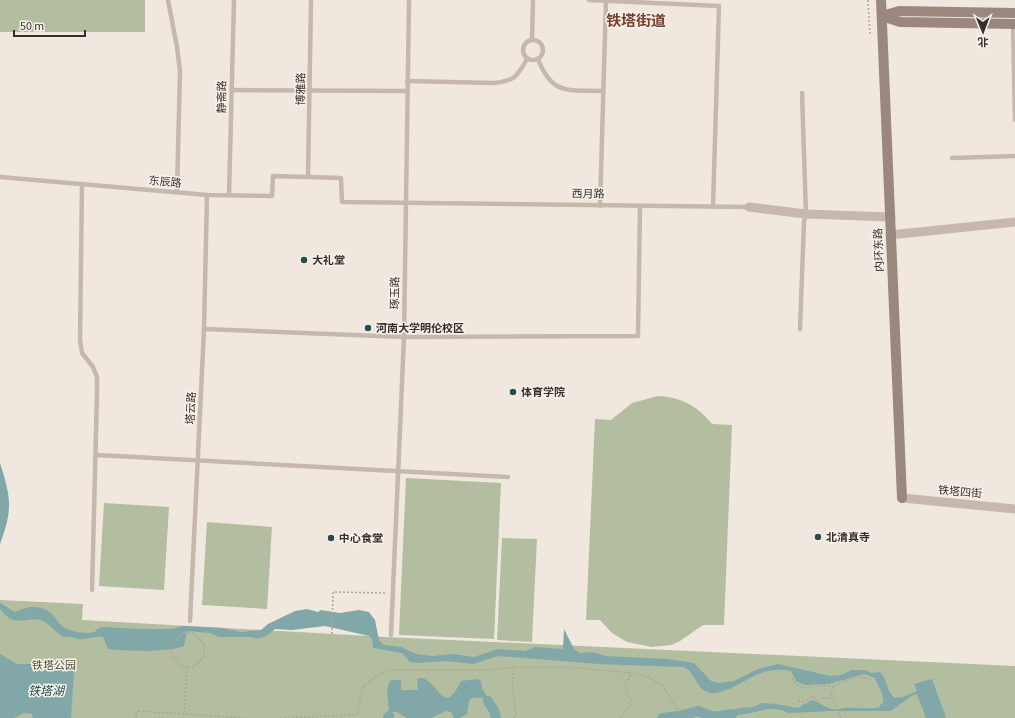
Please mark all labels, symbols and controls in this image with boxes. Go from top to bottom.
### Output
district label: 铁塔街道 [606,11,666,32]
scale bar [14,12,85,38]
north arrow [963,12,1003,52]
text: 50 m [20,18,44,35]
text: 北 [978,34,989,49]
street label: 博雅路 [293,72,309,106]
street label: 静斋路 [214,80,230,114]
street label: 东辰路 [148,173,182,191]
street label: 西月路 [571,186,605,202]
street label: 内环东路 [871,228,887,272]
place label: 大礼堂 [312,253,345,268]
marker: 大礼堂 [299,255,309,265]
street label: 琢玉路 [387,276,403,310]
place label: 河南大学明伦校区 [376,321,464,336]
marker: 河南大学明伦校区 [363,323,373,333]
place label: 体育学院 [521,385,565,400]
marker: 体育学院 [508,387,518,397]
street label: 塔云路 [183,391,199,425]
street label: 铁塔四街 [937,483,983,501]
place label: 北清真寺 [826,530,870,545]
place label: 中心食堂 [339,531,383,546]
marker: 北清真寺 [813,532,823,542]
marker: 中心食堂 [326,533,336,543]
park label: 铁塔公园 [32,658,76,673]
water label: 铁塔湖 [28,683,66,700]

